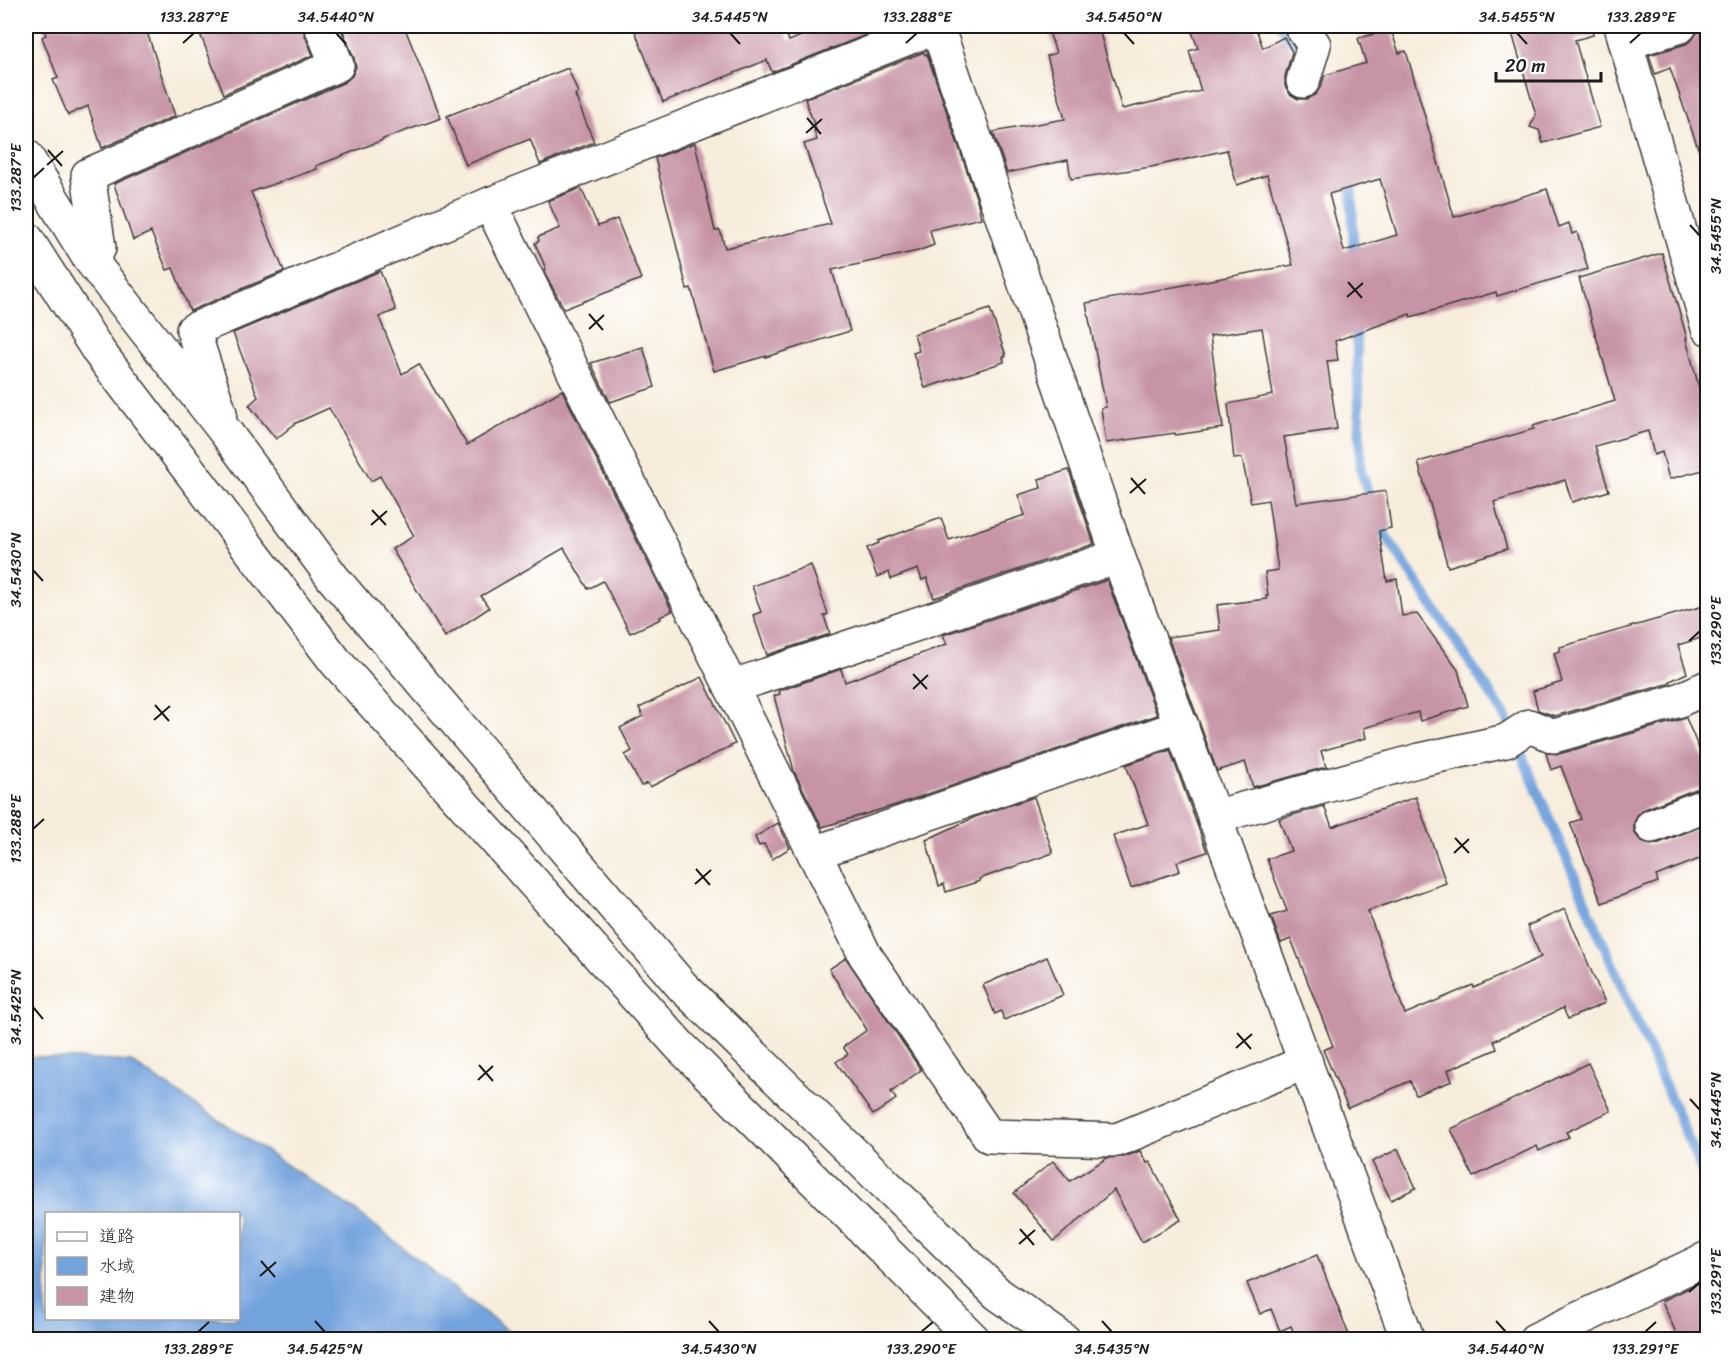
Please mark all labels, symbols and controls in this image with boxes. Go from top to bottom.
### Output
text: 133.287°E [160,4,230,30]
text: 34.5440°N [298,4,375,30]
text: 34.5445°N [692,4,769,30]
text: 133.288°E [883,4,953,30]
text: 34.5450°N [1086,4,1163,30]
text: 34.5455°N [1479,4,1556,30]
text: 133.289°E [1606,4,1677,30]
scale bar [1496,45,1601,83]
text: 20 m [1505,50,1545,82]
text: 133.287°E [3,142,29,212]
text: 34.5455°N [1703,197,1729,274]
text: 34.5430°N [3,532,29,608]
text: 133.290°E [1703,595,1729,666]
text: 133.288°E [3,793,29,863]
text: 34.5425°N [3,969,29,1045]
text: 34.5445°N [1703,1071,1729,1148]
legend [45,1212,240,1320]
text: 道路 [99,1220,135,1252]
text: 133.291°E [1703,1247,1729,1315]
text: 水域 [99,1250,135,1282]
text: 建物 [99,1280,135,1312]
text: 133.289°E [163,1336,234,1362]
text: 34.5425°N [287,1336,363,1362]
text: 34.5430°N [681,1336,757,1362]
text: 133.290°E [886,1336,957,1362]
text: 34.5435°N [1075,1336,1150,1362]
text: 34.5440°N [1468,1336,1545,1362]
text: 133.291°E [1612,1336,1680,1362]

